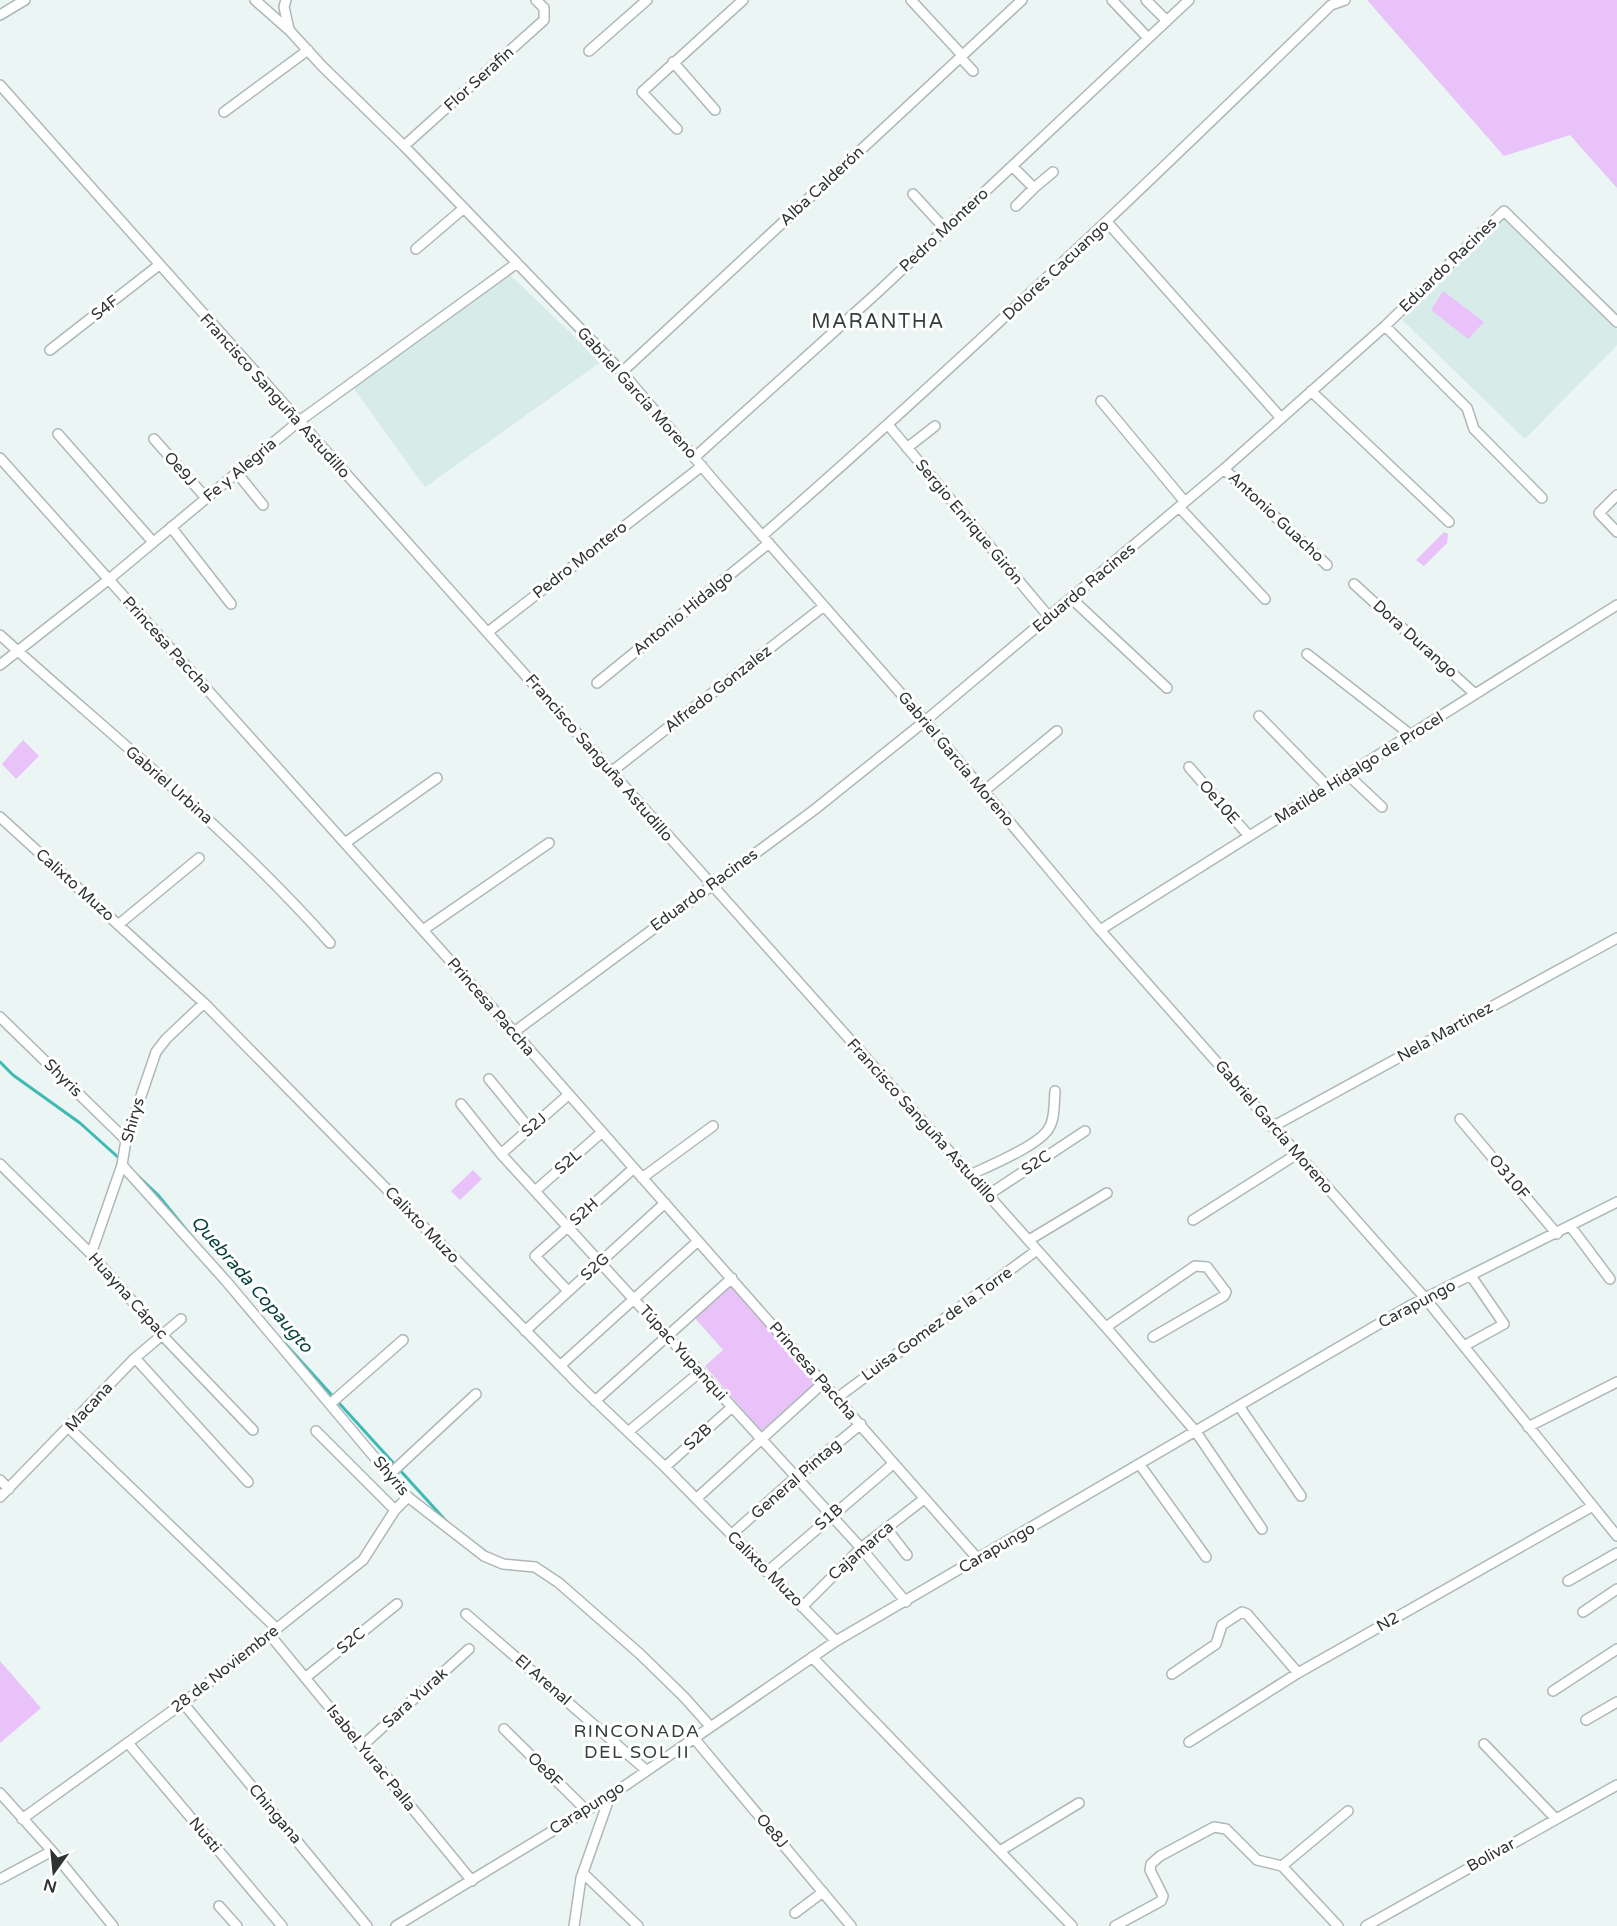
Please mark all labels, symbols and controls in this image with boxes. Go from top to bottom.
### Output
street label: Flor Serafin [440,42,518,116]
street label: Alba Calderón [776,142,868,230]
street label: Pedro Montero [895,184,993,276]
street label: Eduardo Racines [1395,213,1501,317]
street label: Dolores Cacuango [998,215,1114,325]
street label: S4F [87,291,123,325]
street label: Francisco Sanguña Astudillo [196,309,354,483]
district label: MARANTHA [811,310,945,334]
street label: Gabriel García Moreno [573,323,701,463]
street label: Fe y Alegria [199,434,281,506]
street label: Oe9J [160,448,200,490]
street label: Sergio Enrique Girón [911,455,1027,589]
street label: Antonio Guacho [1224,468,1328,566]
street label: Pedro Montero [529,517,631,603]
street label: Eduardo Racines [1029,539,1139,637]
street label: Antonio Hidalgo [629,566,737,660]
street label: Princesa Paccha [118,592,216,698]
street label: Dora Durango [1369,596,1461,682]
street label: Alfredo Gonzalez [660,641,776,737]
street label: Francisco Sanguña Astudillo [521,670,677,846]
street label: Gabriel García Moreno [894,687,1018,831]
street label: Matilde Hidalgo de Procel [1271,708,1447,828]
street label: Gabriel Urbina [121,742,217,828]
street label: Oe10E [1194,776,1244,828]
street label: Calixto Muzo [31,844,119,926]
street label: Eduardo Racines [646,844,762,936]
street label: Princesa Paccha [443,954,539,1060]
street label: Nela Martinez [1394,997,1496,1067]
street label: Francisco Sanguña Astudillo [843,1034,1001,1208]
street label: Shyris [40,1055,86,1101]
street label: Gabriel García Moreno [1211,1056,1337,1198]
street label: Shirys [117,1095,149,1145]
street label: S2J [517,1108,551,1142]
street label: S2L [550,1145,586,1179]
street label: S2C [1018,1146,1054,1180]
street label: O310F [1484,1150,1534,1204]
street label: Calixto Muzo [380,1182,464,1268]
street label: S2H [565,1194,603,1230]
water label: Quebrada Copaugto [186,1211,318,1358]
street label: Huayna Cápac [84,1249,172,1343]
street label: S2G [576,1249,614,1285]
street label: Luisa Gomez de la Torre [858,1263,1016,1385]
street label: Carapungo [1375,1275,1459,1333]
street label: Túpac Yupanqui [635,1301,731,1405]
street label: Princesa Paccha [765,1318,861,1424]
street label: Macana [61,1378,117,1436]
street label: S2B [680,1419,716,1455]
street label: General Pintag [747,1435,845,1523]
street label: Shyris [369,1452,413,1500]
street label: S1B [811,1499,847,1535]
street label: Cajamarca [824,1517,898,1585]
street label: Carapungo [955,1518,1039,1578]
street label: Calixto Muzo [723,1527,807,1611]
street label: N2 [1373,1608,1403,1636]
street label: 28 de Noviembre [167,1621,283,1717]
street label: S2C [333,1623,369,1659]
street label: El Arenal [511,1650,575,1710]
street label: Sara Yurak [378,1663,452,1732]
street label: Isabel Yurac Palla [322,1701,420,1815]
district label: RINCONADA DEL SOL II [573,1720,701,1763]
street label: Oe8F [523,1748,567,1792]
street label: Carapungo [546,1777,628,1839]
street label: Chingana [244,1780,306,1848]
street label: Oe8J [752,1810,792,1852]
street label: Nusti [184,1813,226,1857]
street label: Bolivar [1463,1833,1519,1876]
north arrow [24,1842,84,1902]
text: N [42,1874,59,1897]

